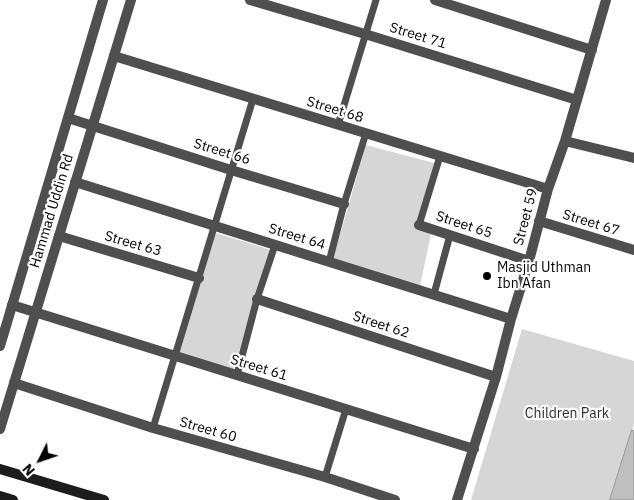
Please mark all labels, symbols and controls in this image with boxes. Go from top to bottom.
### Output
street label: Street 71 [388,19,448,53]
street label: Street 68 [305,93,365,127]
street label: Street 66 [192,135,252,169]
street label: Hammad Uddin Rd [27,152,77,270]
street label: Street 59 [510,187,542,247]
street label: Street 67 [561,206,621,240]
street label: Street 65 [434,208,494,242]
street label: Street 64 [267,220,327,254]
street label: Street 63 [103,228,163,260]
place label: Masjid Uthman Ibn Afan [497,260,591,292]
marker: Masjid Uthman Ibn Afan [481,270,493,282]
street label: Street 62 [351,308,411,342]
street label: Street 61 [229,351,289,385]
park label: Children Park [525,406,609,422]
street label: Street 60 [178,414,238,446]
north arrow [15,435,65,485]
text: N [19,460,39,480]

